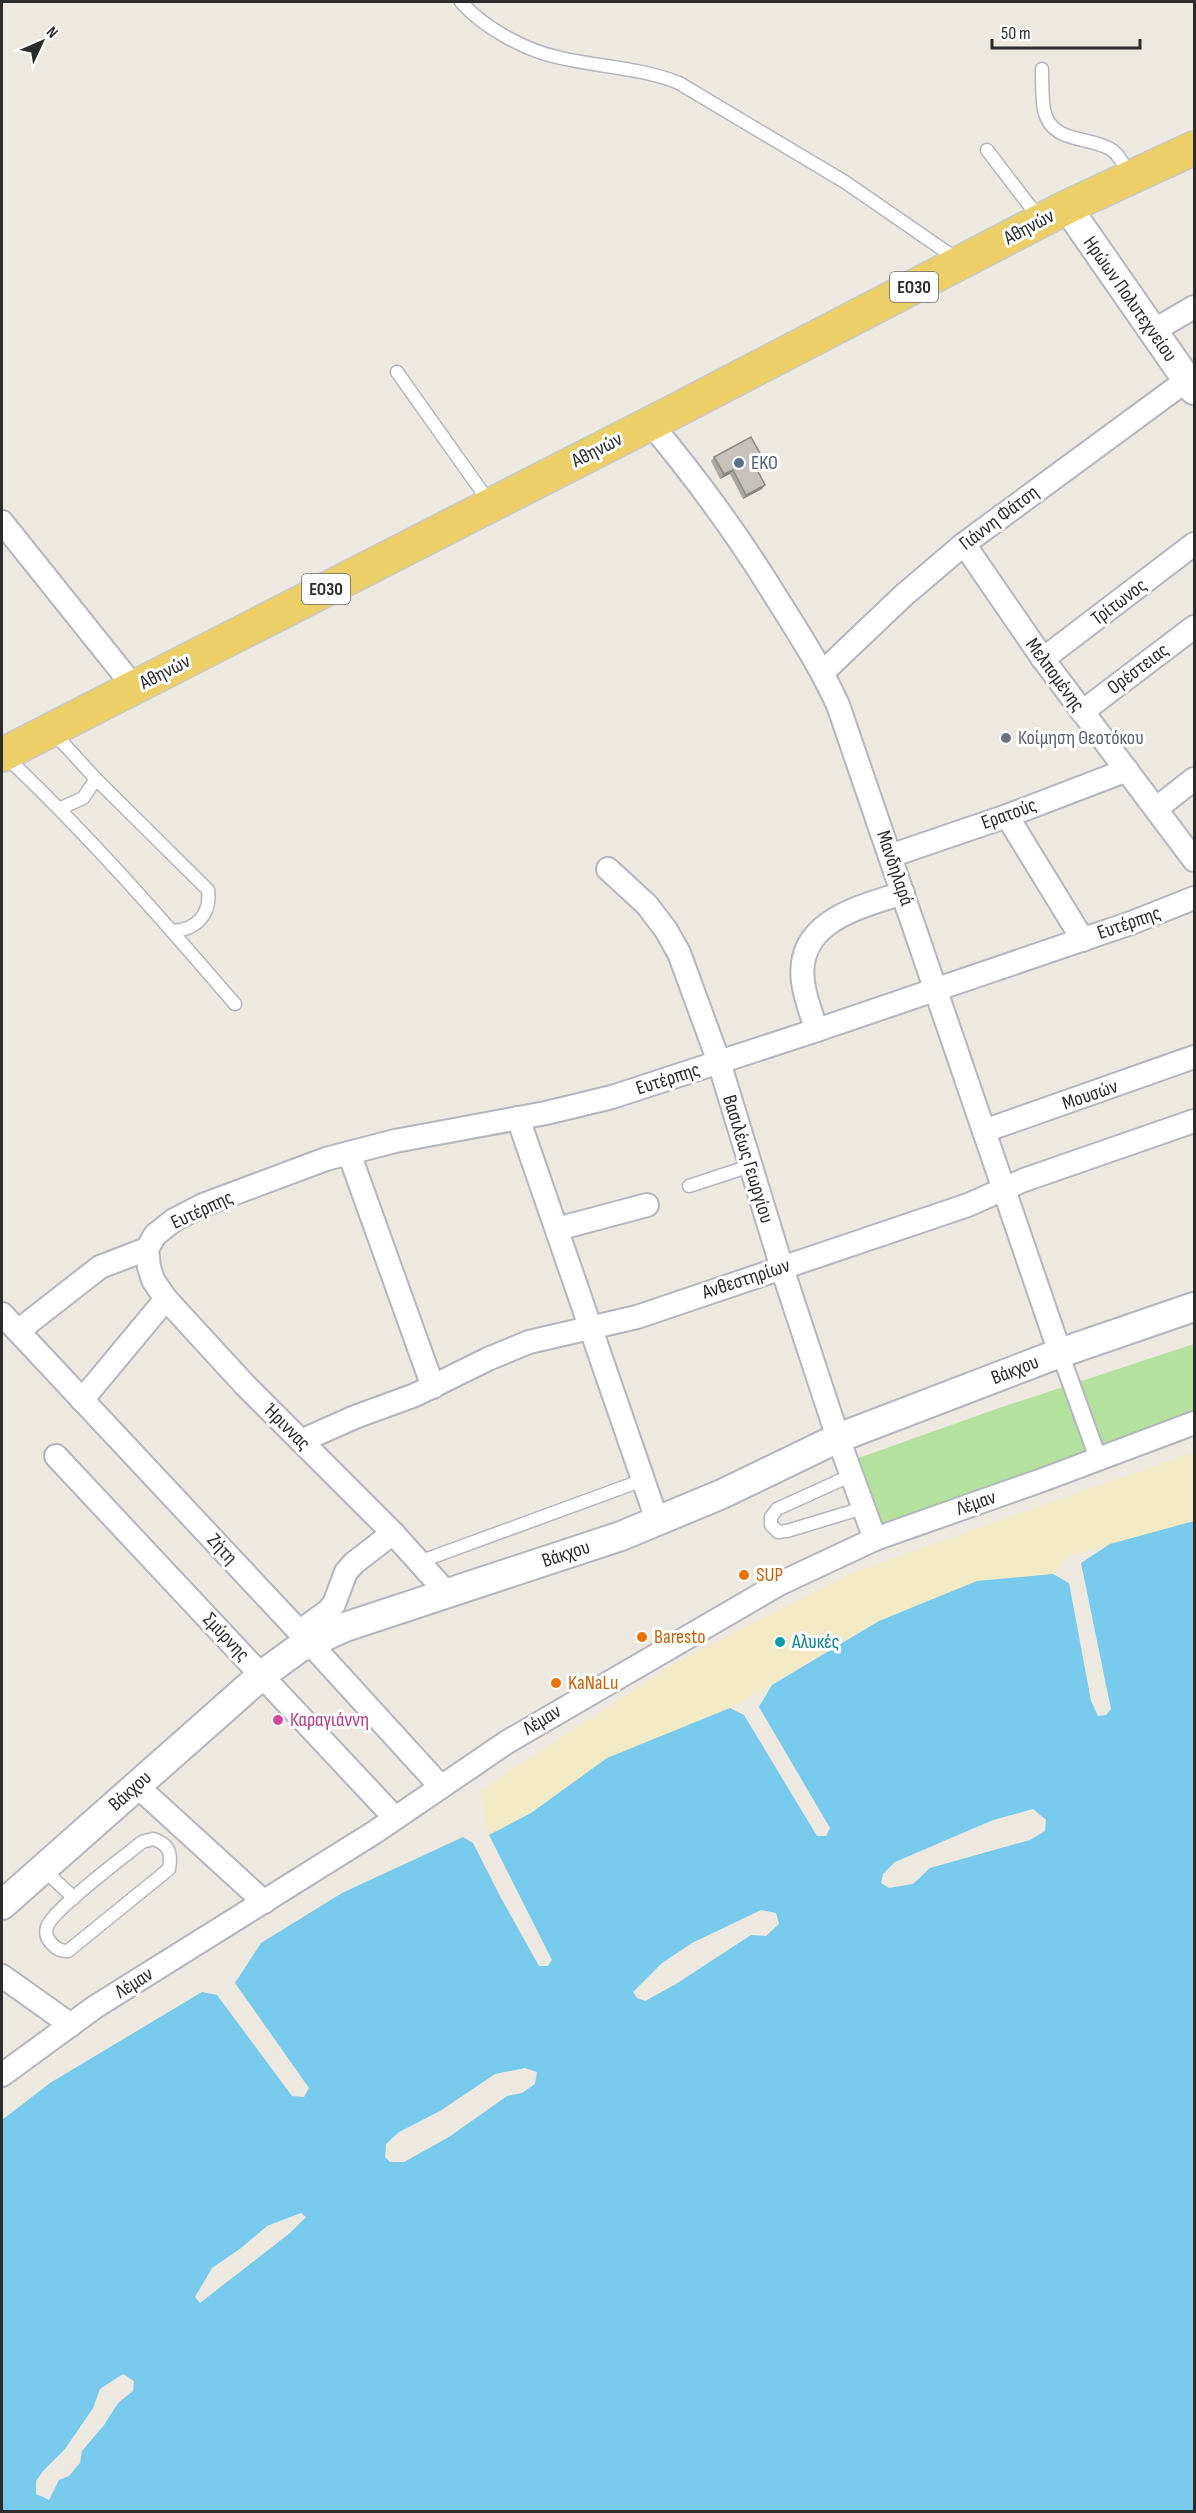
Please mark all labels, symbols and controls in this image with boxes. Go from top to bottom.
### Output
north arrow [12,12,72,72]
scale bar [992,12,1140,50]
text: N [42,23,62,42]
text: 50 m [1001,23,1031,44]
street label: Αθηνών [999,204,1058,251]
street label: Ηρώων Πολυτεχνείου [1078,232,1182,366]
road number: ΕΟ30 [890,272,938,302]
street label: Αθηνών [567,427,626,473]
place label: EKO [751,451,778,475]
marker: EKO [732,456,746,470]
street label: Γιάννη Φάτση [955,480,1043,556]
street label: Τρίτωνος [1086,573,1152,631]
road number: ΕΟ30 [302,574,350,604]
street label: Μελπομένης [1020,633,1090,717]
street label: Ορέστειας [1103,638,1173,700]
street label: Αθηνών [135,649,194,695]
place label: Κοίμηση Θεοτόκου [1018,726,1144,750]
marker: Κοίμηση Θεοτόκου [999,731,1013,745]
street label: Ερατούς [978,793,1040,835]
street label: Μανδηλαρά [871,827,919,909]
street label: Ευτέρπης [1094,901,1164,945]
street label: Ευτέρπης [633,1057,703,1101]
street label: Μουσών [1059,1074,1121,1116]
street label: Βασιλέως Γεωργίου [717,1092,779,1226]
street label: Ευτέρπης [167,1185,237,1235]
street label: Ανθεστηρίων [698,1254,793,1305]
street label: Βάκχου [988,1350,1042,1390]
street label: Ήριννας [258,1398,315,1455]
street label: Λέμαν [952,1485,999,1521]
street label: Ζήτη [202,1529,242,1569]
street label: Βάκχου [539,1535,593,1573]
place label: SUP [756,1563,783,1587]
marker: SUP [737,1568,751,1582]
street label: Σμύρνης [198,1608,255,1666]
place label: Baresto [654,1625,706,1649]
marker: Baresto [635,1630,649,1644]
place label: Αλυκές [791,1630,839,1654]
marker: Αλυκές [773,1635,787,1649]
place label: KaNaLu [568,1671,618,1695]
marker: KaNaLu [549,1676,563,1690]
street label: Λέμαν [518,1699,566,1741]
place label: Καραγιάννη [290,1708,369,1732]
marker: Καραγιάννη [271,1713,285,1727]
street label: Βάκχου [104,1766,156,1816]
street label: Λέμαν [110,1962,158,2004]

